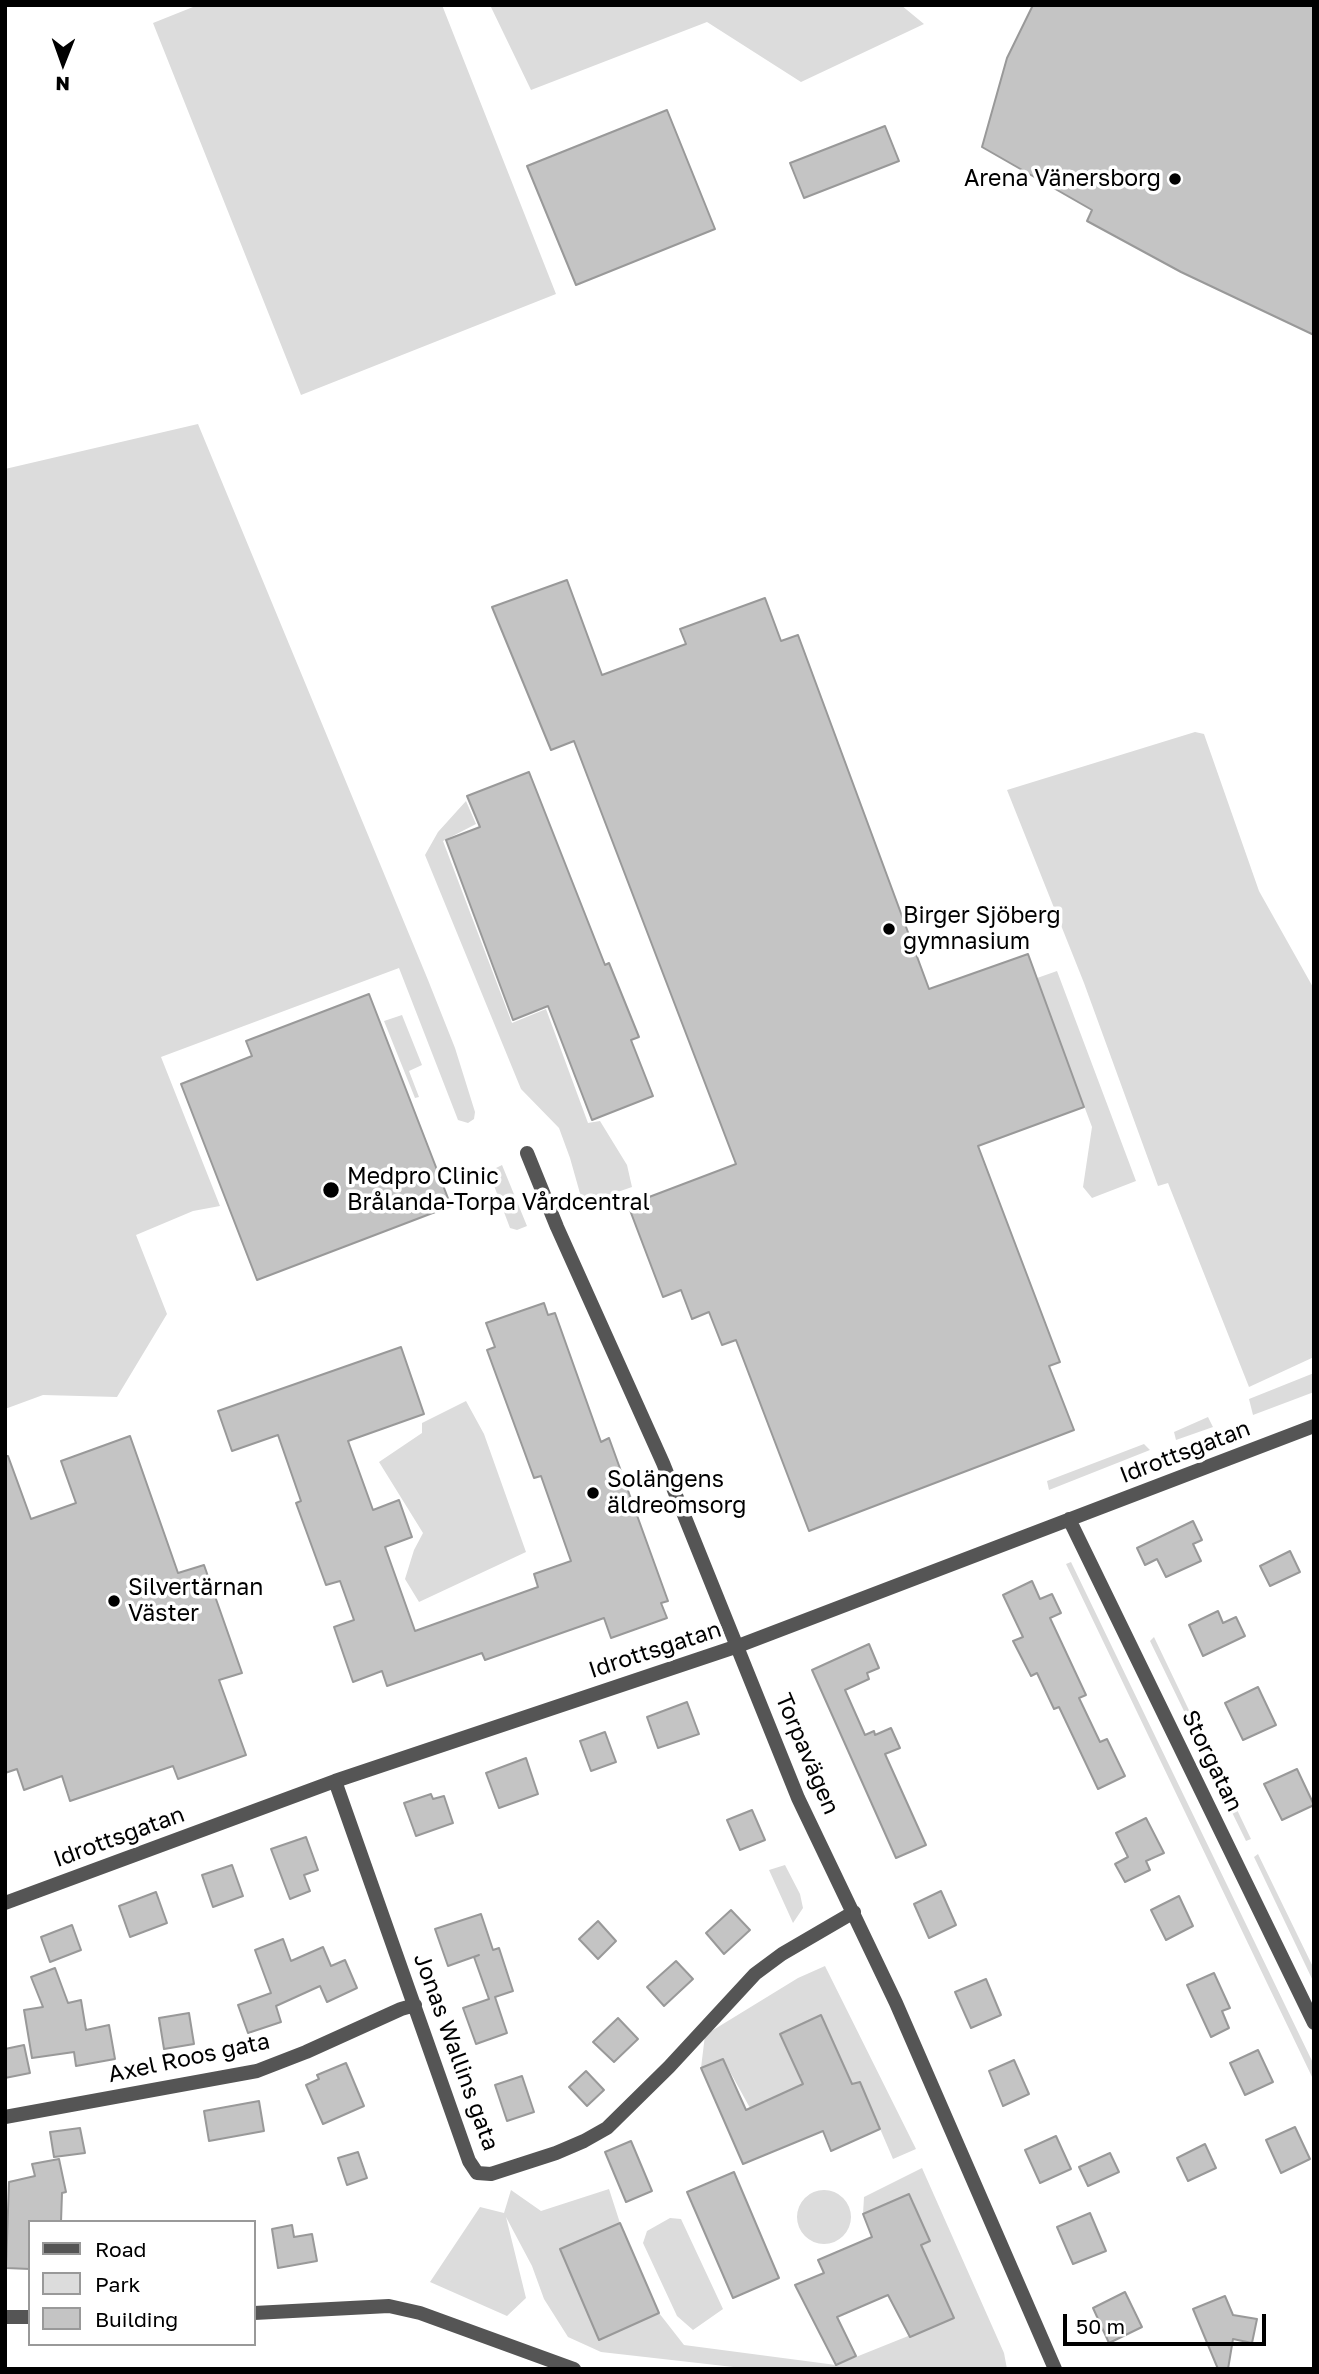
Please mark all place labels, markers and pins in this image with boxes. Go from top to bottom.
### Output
place label: Arena Vänersborg [964,165,1161,193]
marker: Arena Vänersborg [1167,171,1183,187]
place label: Birger Sjöberg gymnasium [903,902,1061,956]
marker: Birger Sjöberg gymnasium [881,921,897,937]
place label: Medpro Clinic Brålanda-Torpa Vårdcentral [347,1163,650,1217]
marker: Medpro Clinic Brålanda-Torpa Vårdcentral [321,1180,341,1200]
place label: Solängens äldreomsorg [607,1466,746,1520]
marker: Solängens äldreomsorg [585,1485,601,1501]
place label: Silvertärnan Väster [128,1574,263,1628]
marker: Silvertärnan Väster [106,1593,122,1609]

